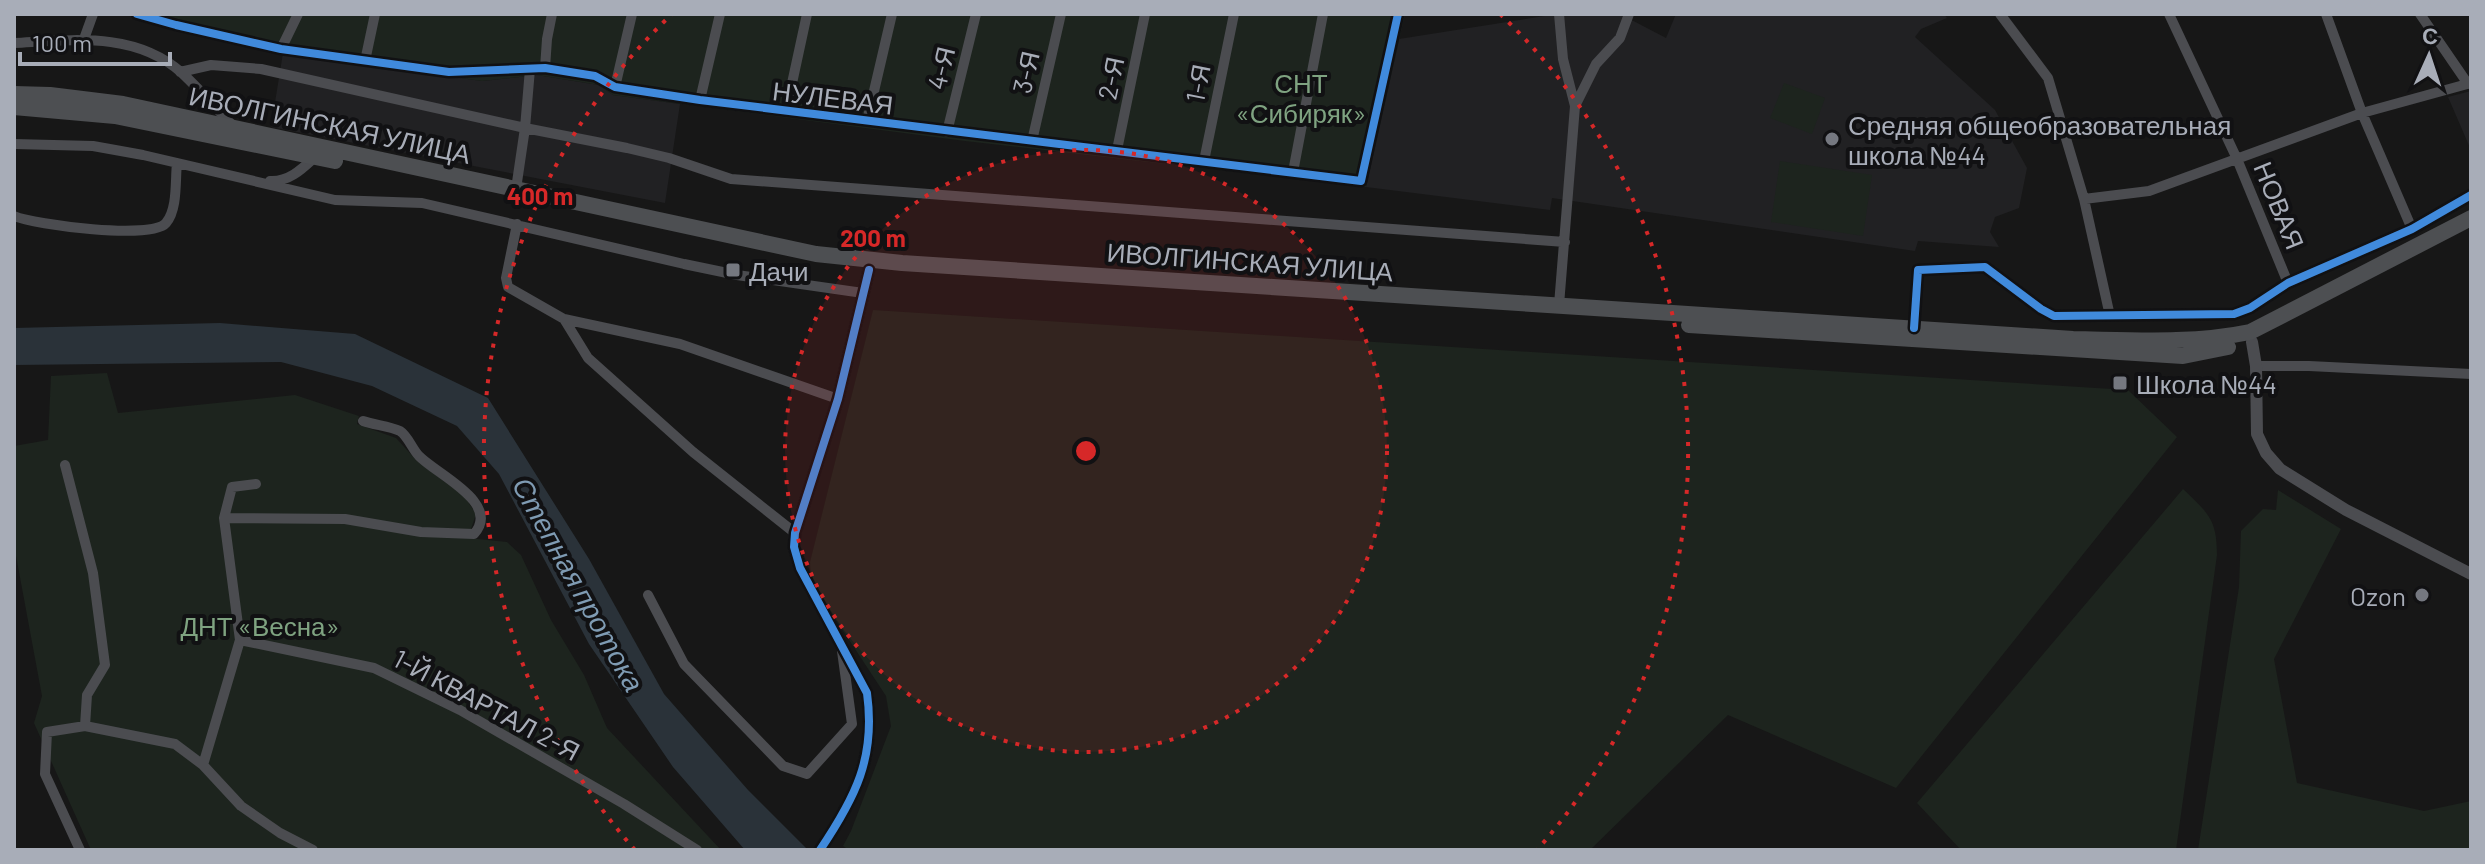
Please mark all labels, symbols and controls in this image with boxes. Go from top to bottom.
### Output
scale bar [20,16,170,66]
north arrow [2389,16,2469,96]
text: С [2421,22,2439,48]
text: 100 m [32,28,92,57]
street label: 4-Я [920,43,960,93]
street label: 3-Я [1005,48,1045,96]
street label: 2-Я [1090,54,1130,102]
street label: 1-Я [1178,61,1216,105]
park label: СНТ «Сибиряк» [1236,67,1366,128]
street label: НУЛЕВАЯ [771,74,895,120]
street label: ИВОЛГИНСКАЯ УЛИЦА [186,79,474,169]
place label: Средняя общеобразовательная школа №44 [1848,109,2231,170]
marker: Средняя общеобразовательная школа №44 [1823,130,1841,148]
street label: НОВАЯ [2248,157,2312,253]
text: 400 m [507,181,573,210]
text: 200 m [840,223,906,252]
street label: ИВОЛГИНСКАЯ УЛИЦА [1106,236,1395,287]
place label: Дачи [749,255,809,286]
marker: Дачи [724,261,742,279]
place label: Школа №44 [2136,368,2277,399]
marker: Школа №44 [2111,374,2129,392]
centre of rings [1072,437,1100,465]
water label: Степная протока [506,471,652,697]
place label: Ozon [2350,580,2406,611]
marker: Ozon [2413,586,2431,604]
park label: ДНТ «Весна» [180,610,340,641]
street label: 1-Й КВАРТАЛ 2-Я [389,642,585,766]

